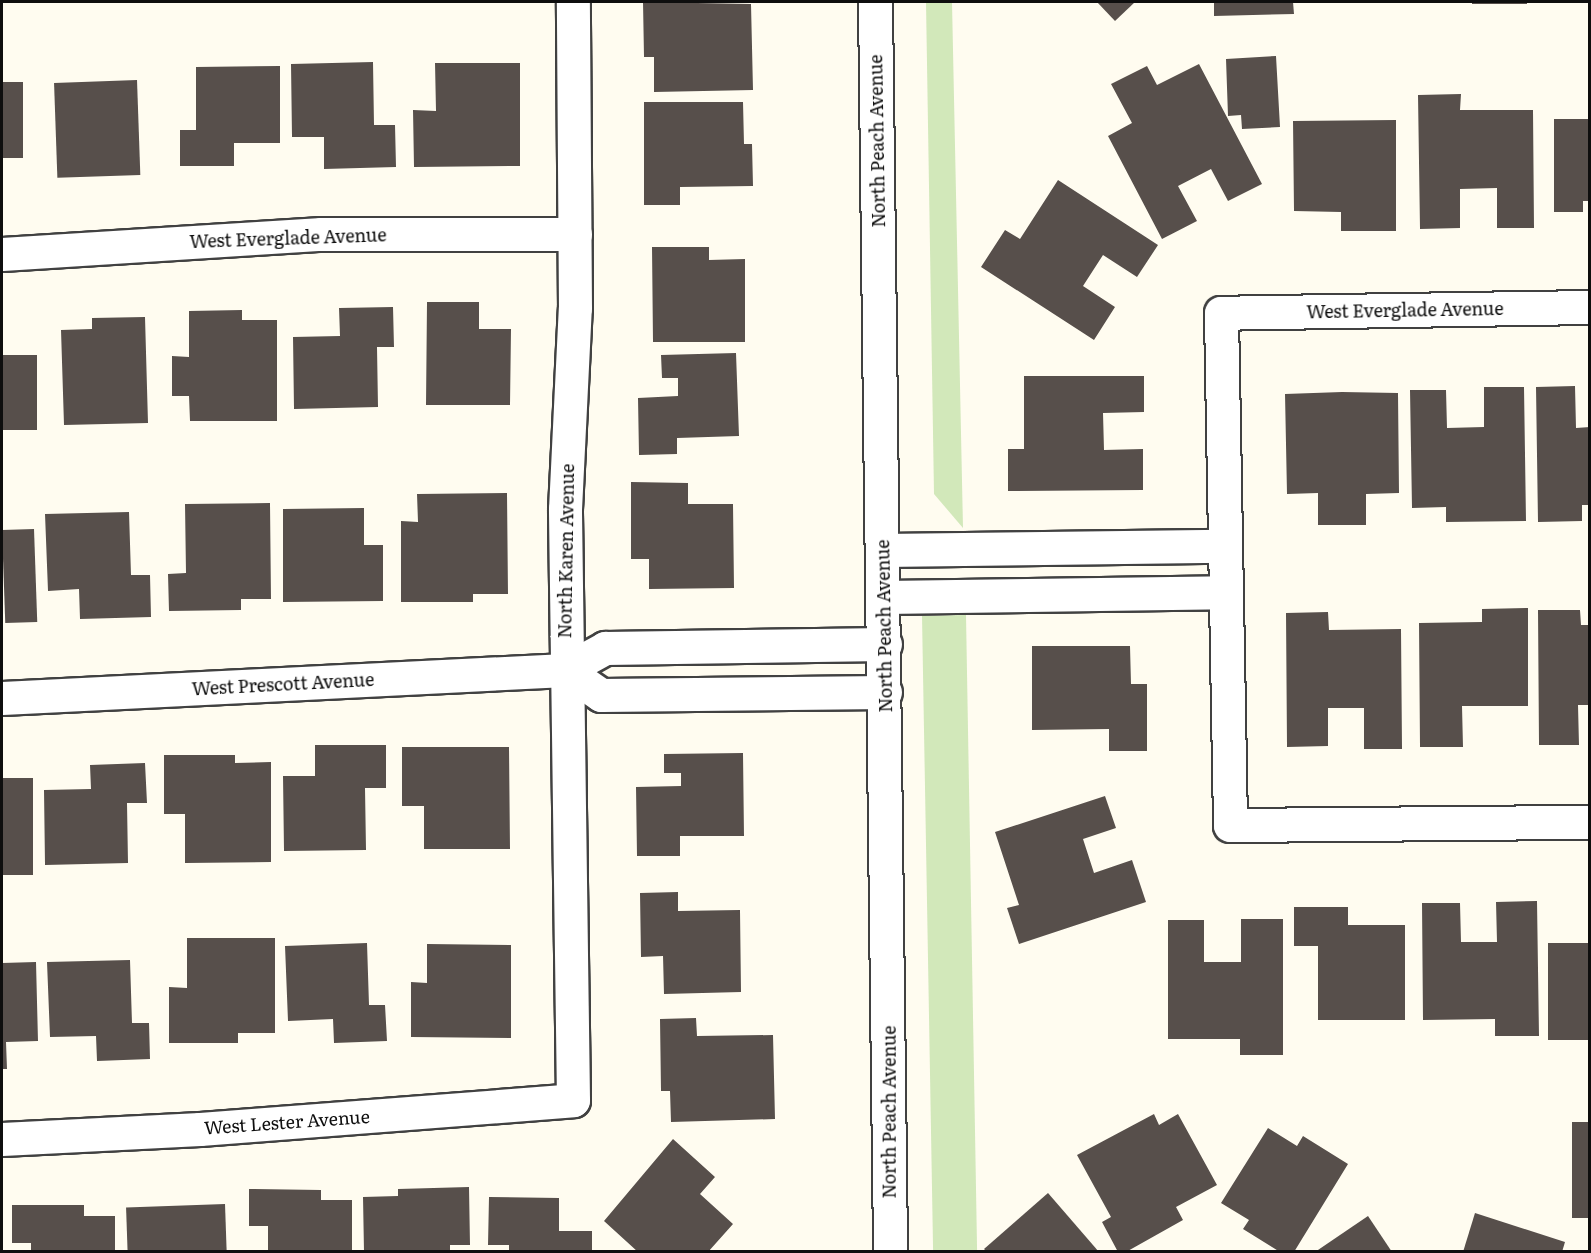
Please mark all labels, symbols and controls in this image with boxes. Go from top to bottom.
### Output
street label: North Peach Avenue [865,54,889,228]
street label: West Everglade Avenue [189,224,387,252]
street label: West Everglade Avenue [1306,297,1504,323]
street label: North Karen Avenue [554,463,578,639]
street label: North Peach Avenue [872,539,896,713]
street label: West Prescott Avenue [191,668,375,700]
street label: North Peach Avenue [878,1025,900,1199]
street label: West Lester Avenue [203,1105,371,1139]

